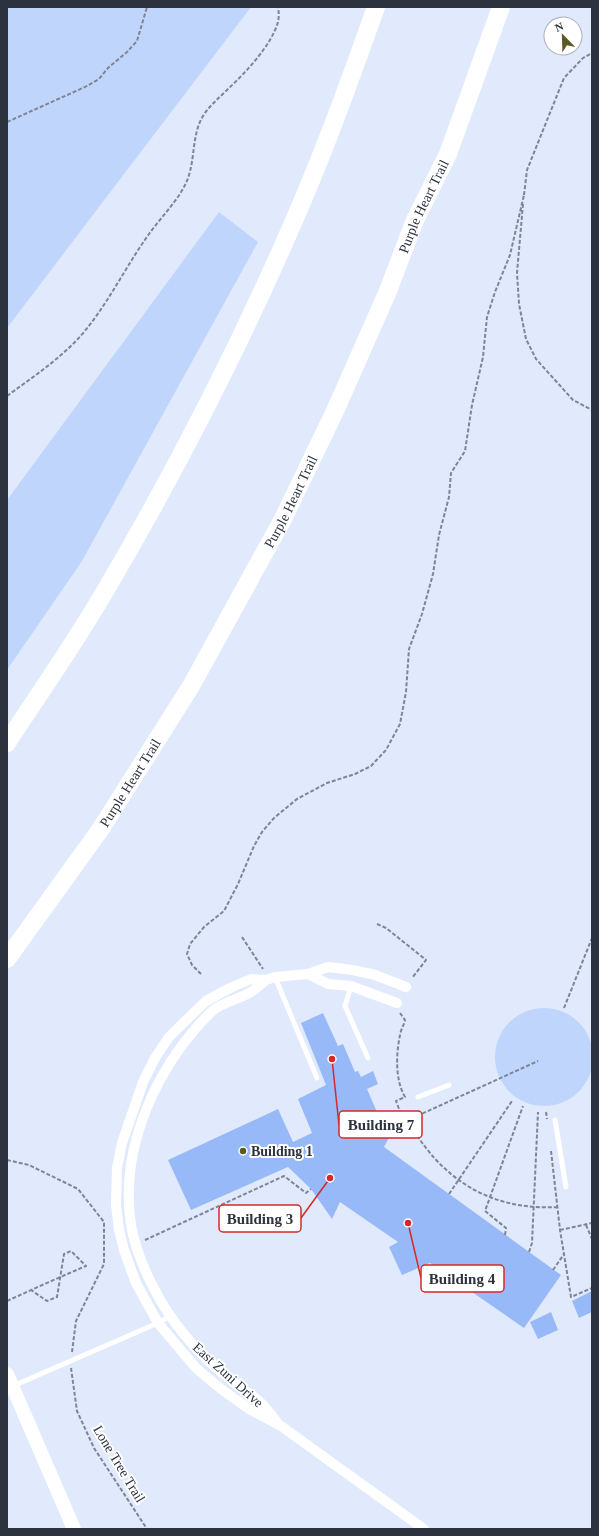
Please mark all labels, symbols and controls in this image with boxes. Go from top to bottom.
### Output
north arrow [543,16,583,56]
text: N [553,20,565,34]
street label: Purple Heart Trail [396,157,452,255]
street label: Purple Heart Trail [261,453,320,550]
street label: Purple Heart Trail [97,736,163,829]
callout: Building 7 [339,1111,422,1138]
text: Building 7 [348,1117,415,1133]
place label: Building 1 [251,1144,313,1159]
marker: Building 1 [238,1146,248,1156]
callout: Building 3 [219,1205,301,1232]
text: Building 3 [227,1211,293,1227]
callout: Building 4 [421,1265,504,1292]
text: Building 4 [429,1271,496,1287]
street label: East Zuni Drive [190,1340,266,1410]
street label: Lone Tree Trail [90,1423,148,1505]

